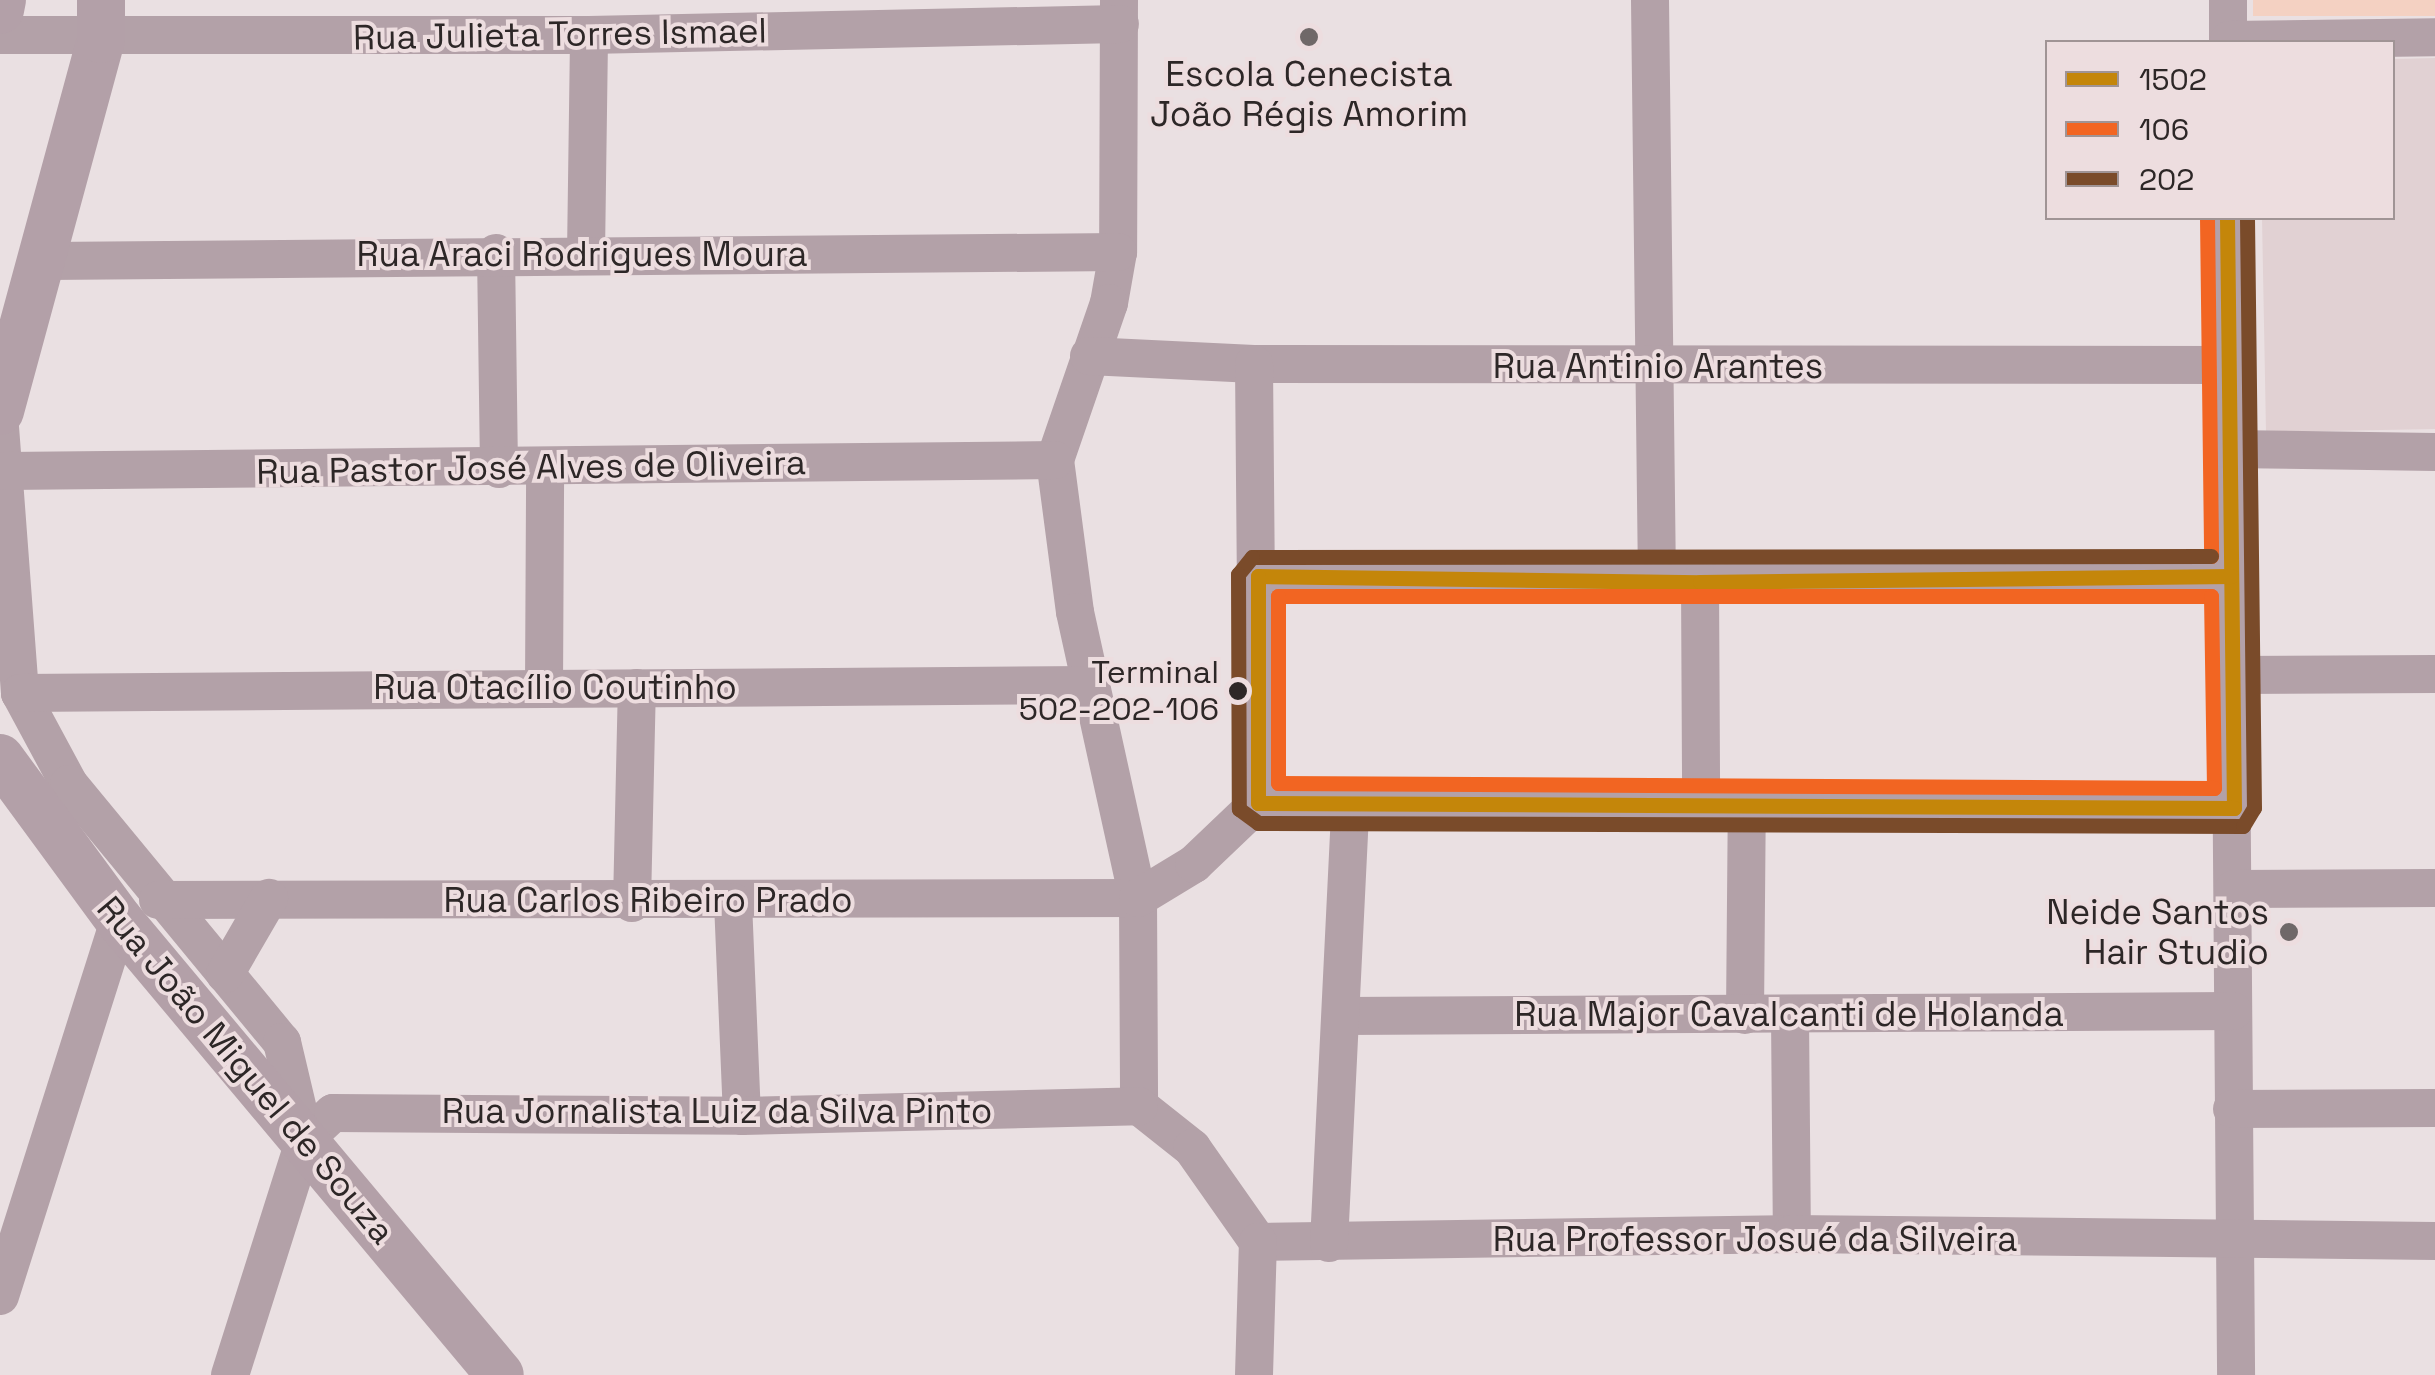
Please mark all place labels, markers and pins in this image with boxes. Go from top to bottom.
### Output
marker: Escola Cenecista João Régis Amorim [1298,26,1320,48]
place label: Escola Cenecista João Régis Amorim [1150,53,1468,135]
place label: Terminal 502-202-106 [1019,654,1219,729]
marker: Terminal 502-202-106 [1228,681,1248,701]
place label: Neide Santos Hair Studio [2046,891,2269,973]
marker: Neide Santos Hair Studio [2278,921,2300,943]

